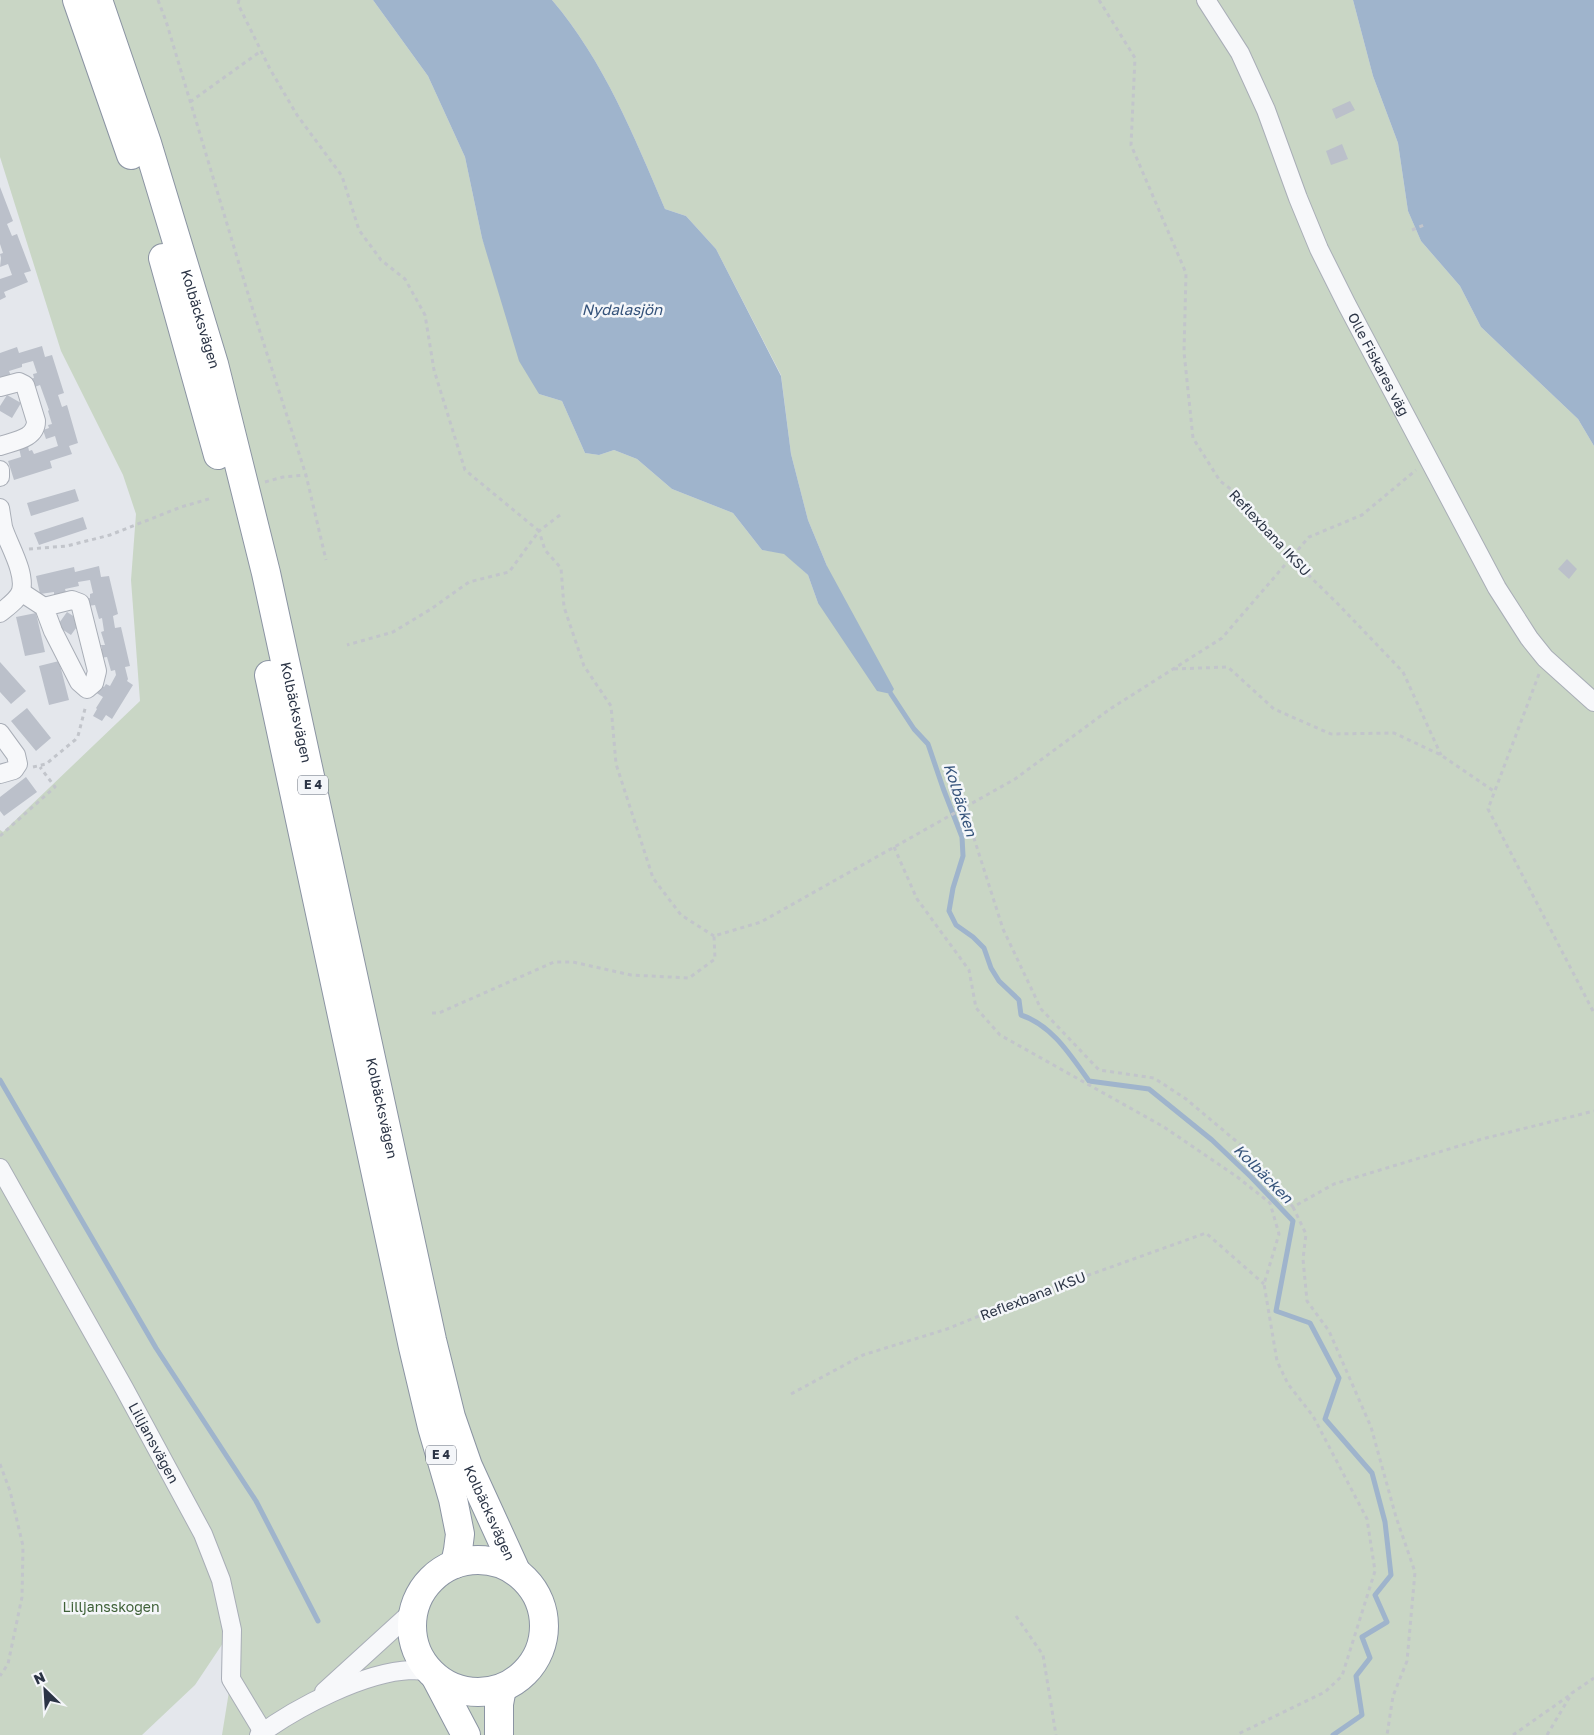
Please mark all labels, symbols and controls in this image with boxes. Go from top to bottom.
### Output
street label: Kolbäcksvägen [178,267,224,370]
water label: Nydalasjön [582,300,663,319]
street label: Olle Fiskares väg [1344,309,1413,419]
street label: Reflexbana IKSU [1226,486,1315,579]
street label: Kolbäcksvägen [277,660,316,764]
water label: Kolbäcken [941,761,981,839]
road number: E 4 [298,776,328,794]
street label: Kolbäcksvägen [363,1056,401,1160]
water label: Kolbäcken [1231,1140,1297,1207]
street label: Reflexbana IKSU [978,1268,1088,1324]
street label: Lilljansvägen [125,1399,183,1486]
road number: E 4 [426,1446,456,1464]
street label: Kolbäcksvägen [461,1462,519,1563]
park label: Lilljansskogen [62,1598,160,1615]
north arrow [20,1665,70,1715]
text: N [31,1668,48,1688]

